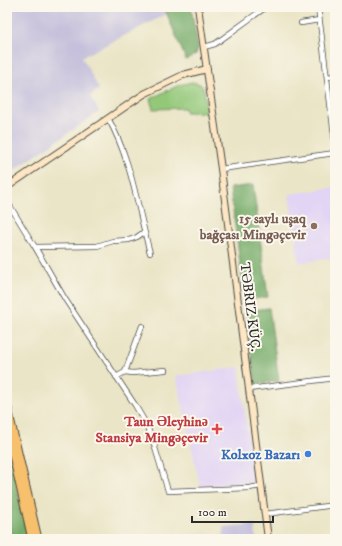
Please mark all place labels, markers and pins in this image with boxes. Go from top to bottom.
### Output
place label: 15 saylı uşaq bağçası Mingəçevir [199,210,307,244]
marker: 15 saylı uşaq bağçası Mingəçevir [309,221,319,231]
place label: Taun Əleyhinə Stansiya Mingəçevir [95,413,209,447]
marker: Taun Əleyhinə Stansiya Mingəçevir [211,423,223,435]
place label: Kolxoz Bazarı [221,446,300,464]
marker: Kolxoz Bazarı [303,449,313,459]

